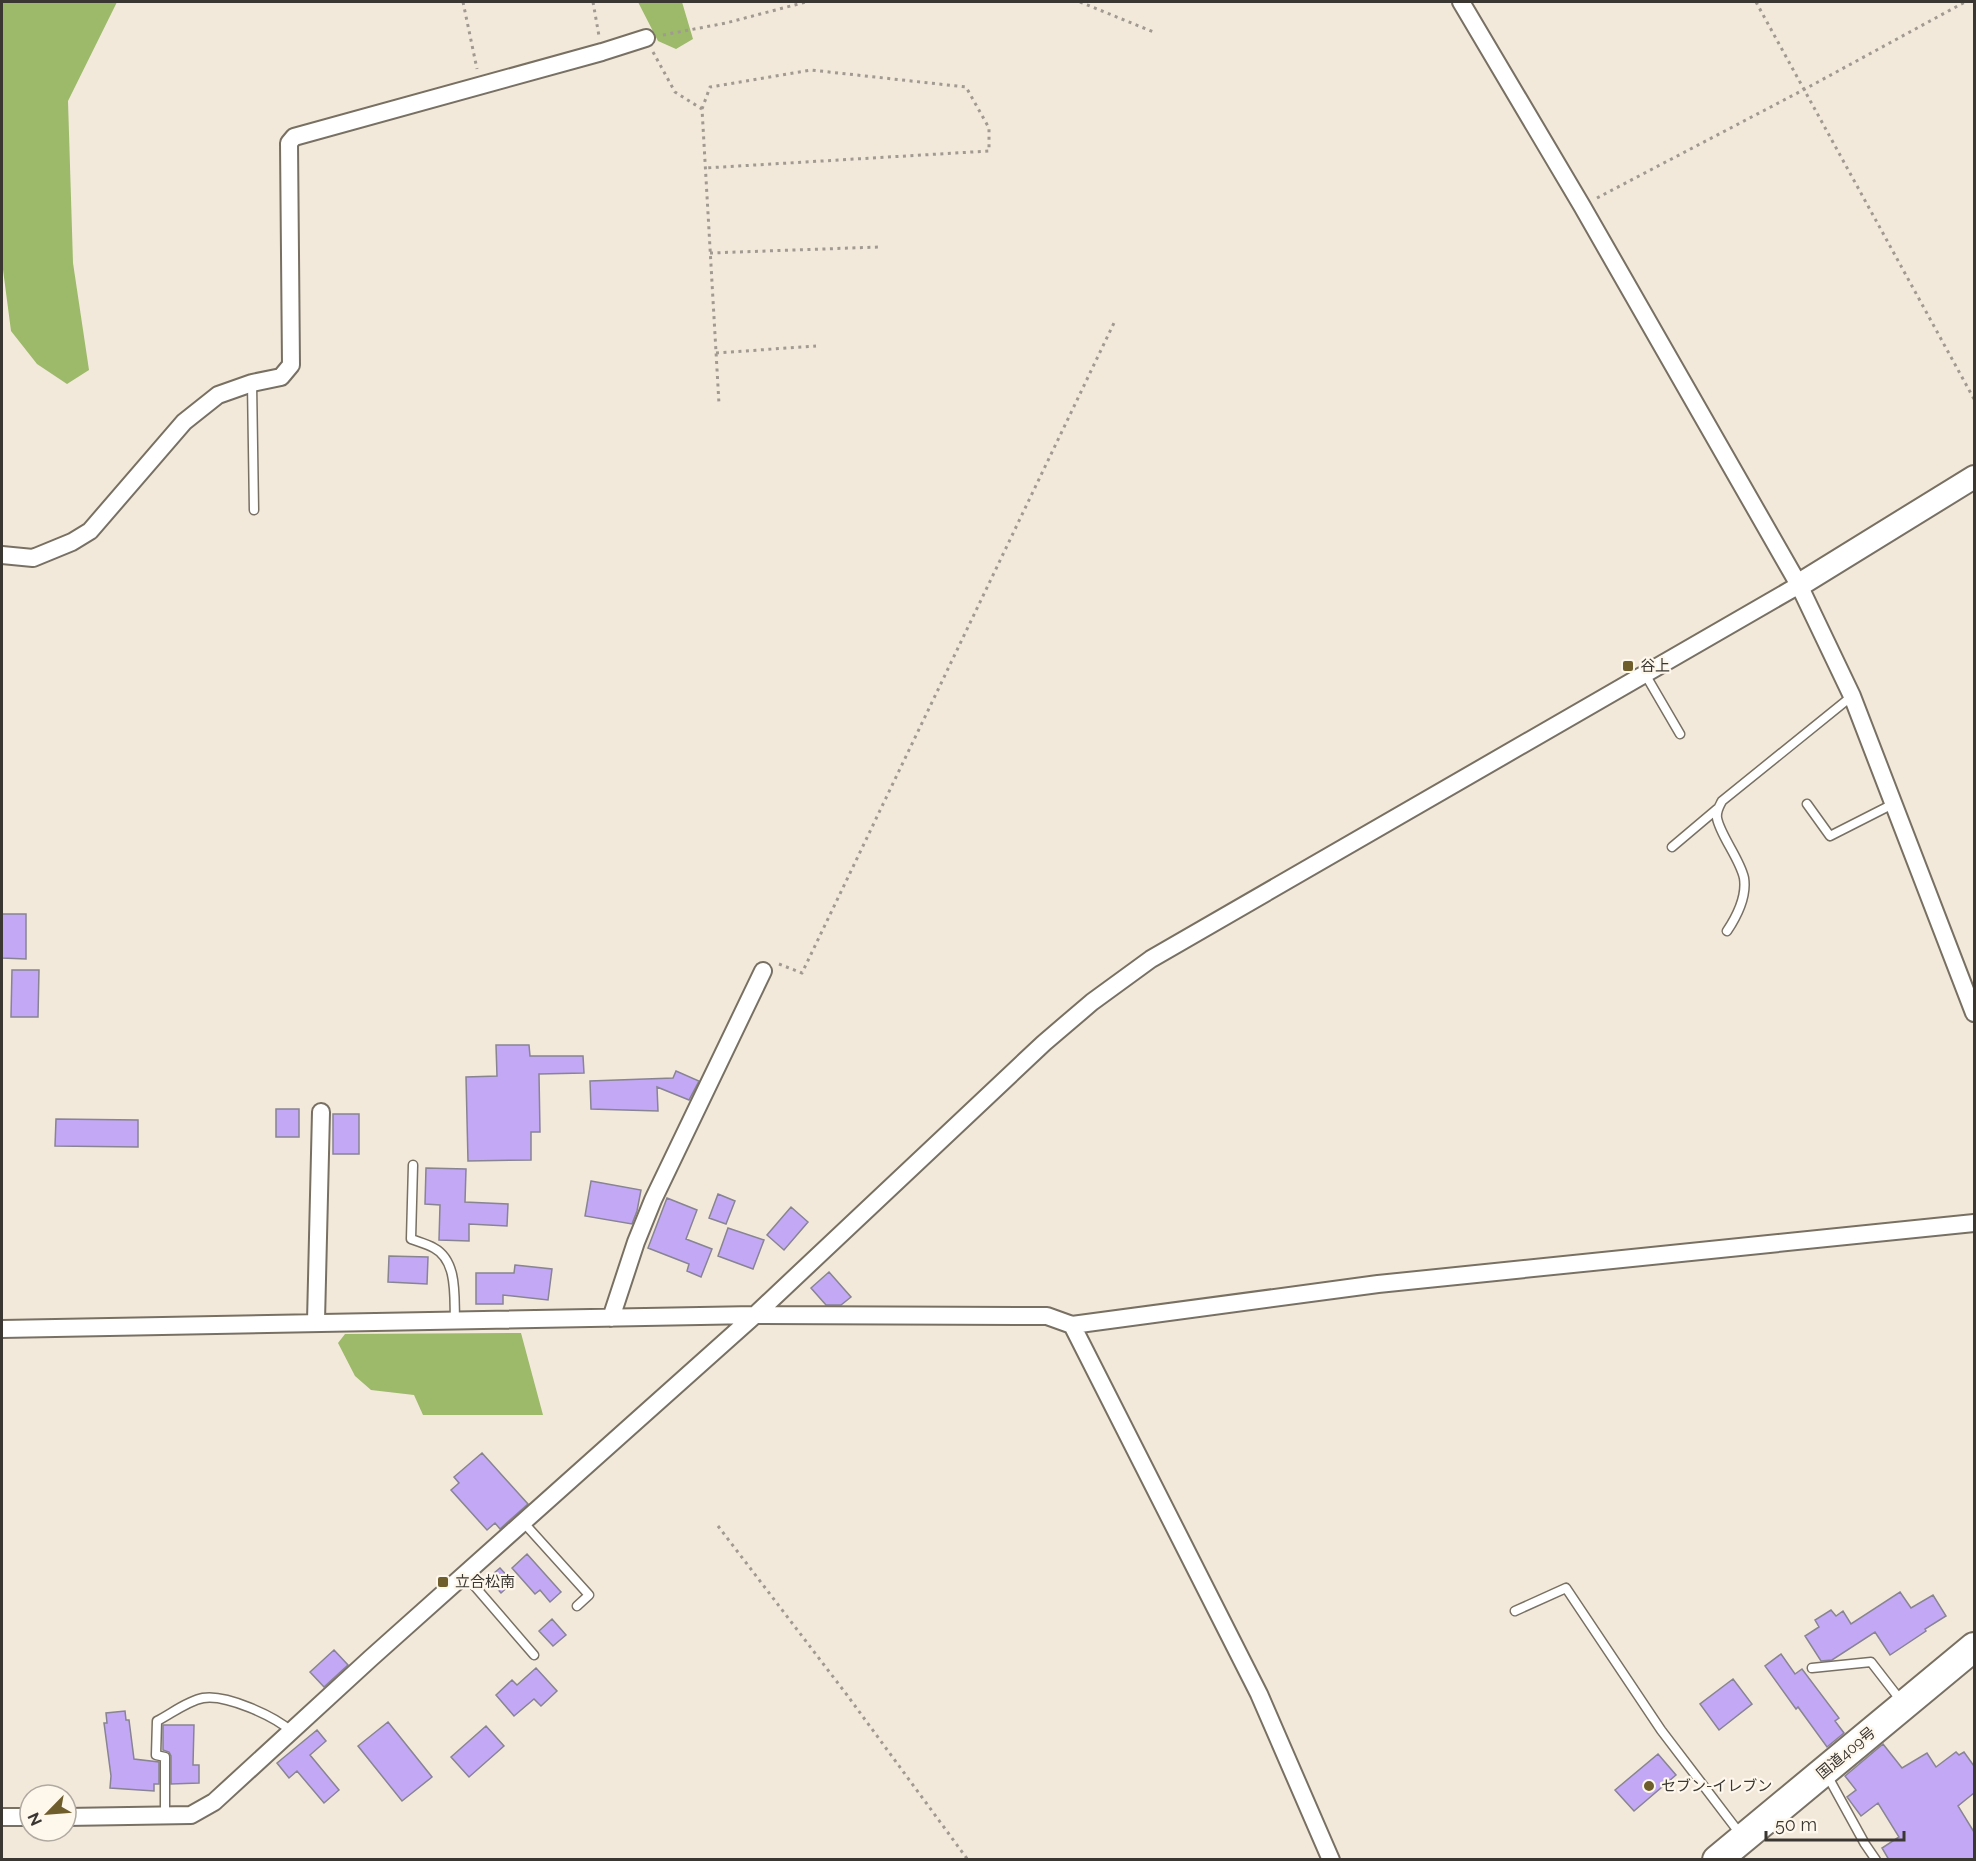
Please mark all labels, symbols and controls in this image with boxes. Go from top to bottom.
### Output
place label: 谷上 [1640,657,1670,675]
marker: 谷上 [1621,659,1635,673]
place label: 立合松南 [455,1573,515,1591]
marker: 立合松南 [436,1575,450,1589]
street label: 国道409号 [1813,1723,1879,1783]
place label: セブン-イレブン [1661,1777,1772,1795]
marker: セブン-イレブン [1642,1779,1656,1793]
north arrow [18,1783,78,1843]
scale bar [1766,1804,1904,1842]
text: N [24,1810,46,1829]
text: 50 m [1775,1814,1817,1835]

